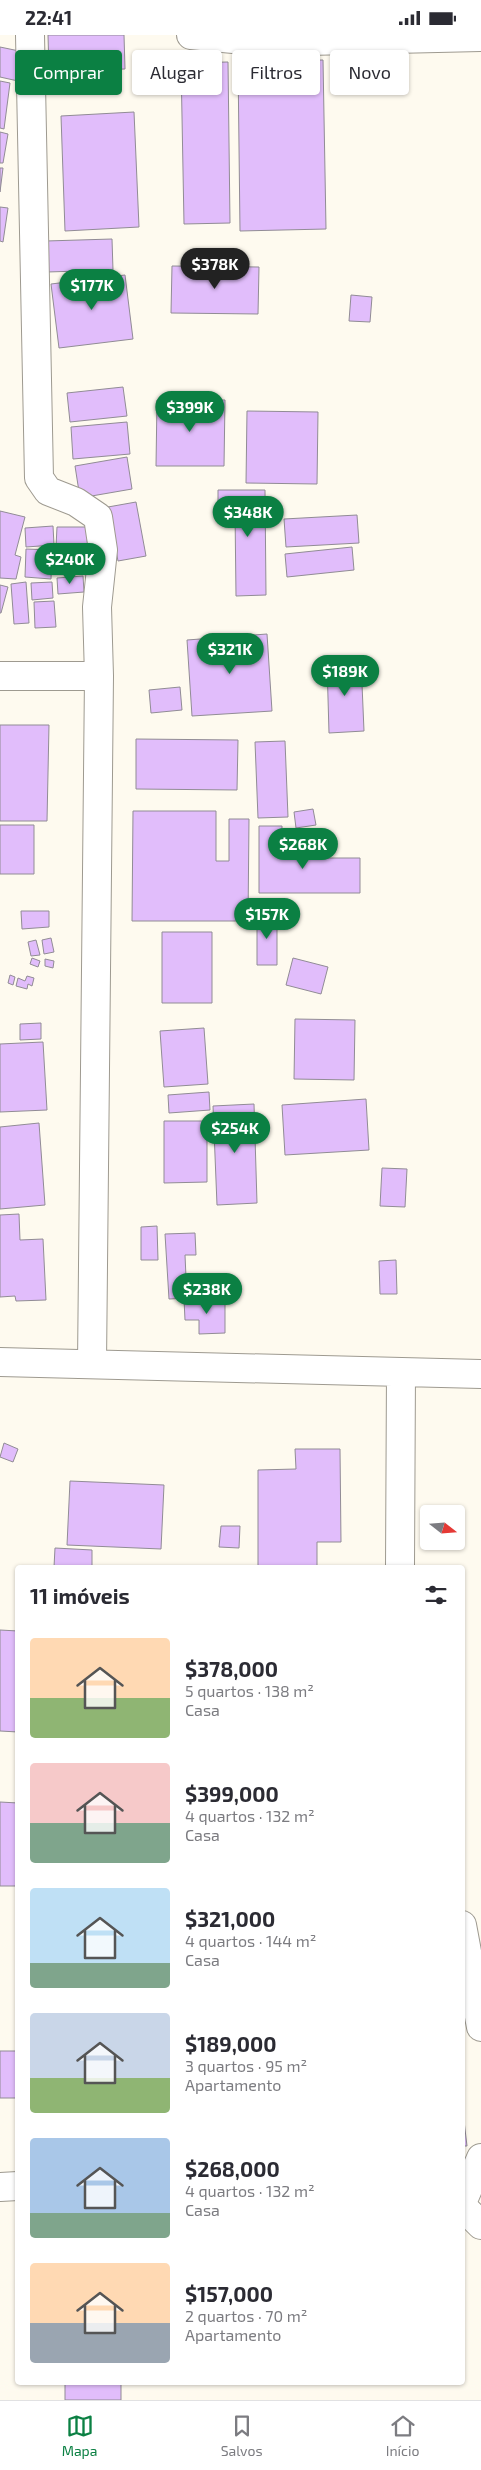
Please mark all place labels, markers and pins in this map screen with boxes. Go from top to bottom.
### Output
pin: $378K [180,247,250,290]
pin: $177K [57,269,127,311]
pin: $399K [155,391,225,433]
pin: $348K [213,495,283,538]
pin: $240K [35,543,105,585]
pin: $321K [195,633,265,675]
pin: $189K [310,655,380,697]
pin: $268K [268,827,338,870]
pin: $157K [232,897,302,940]
pin: $254K [200,1111,270,1154]
pin: $238K [172,1273,242,1315]

